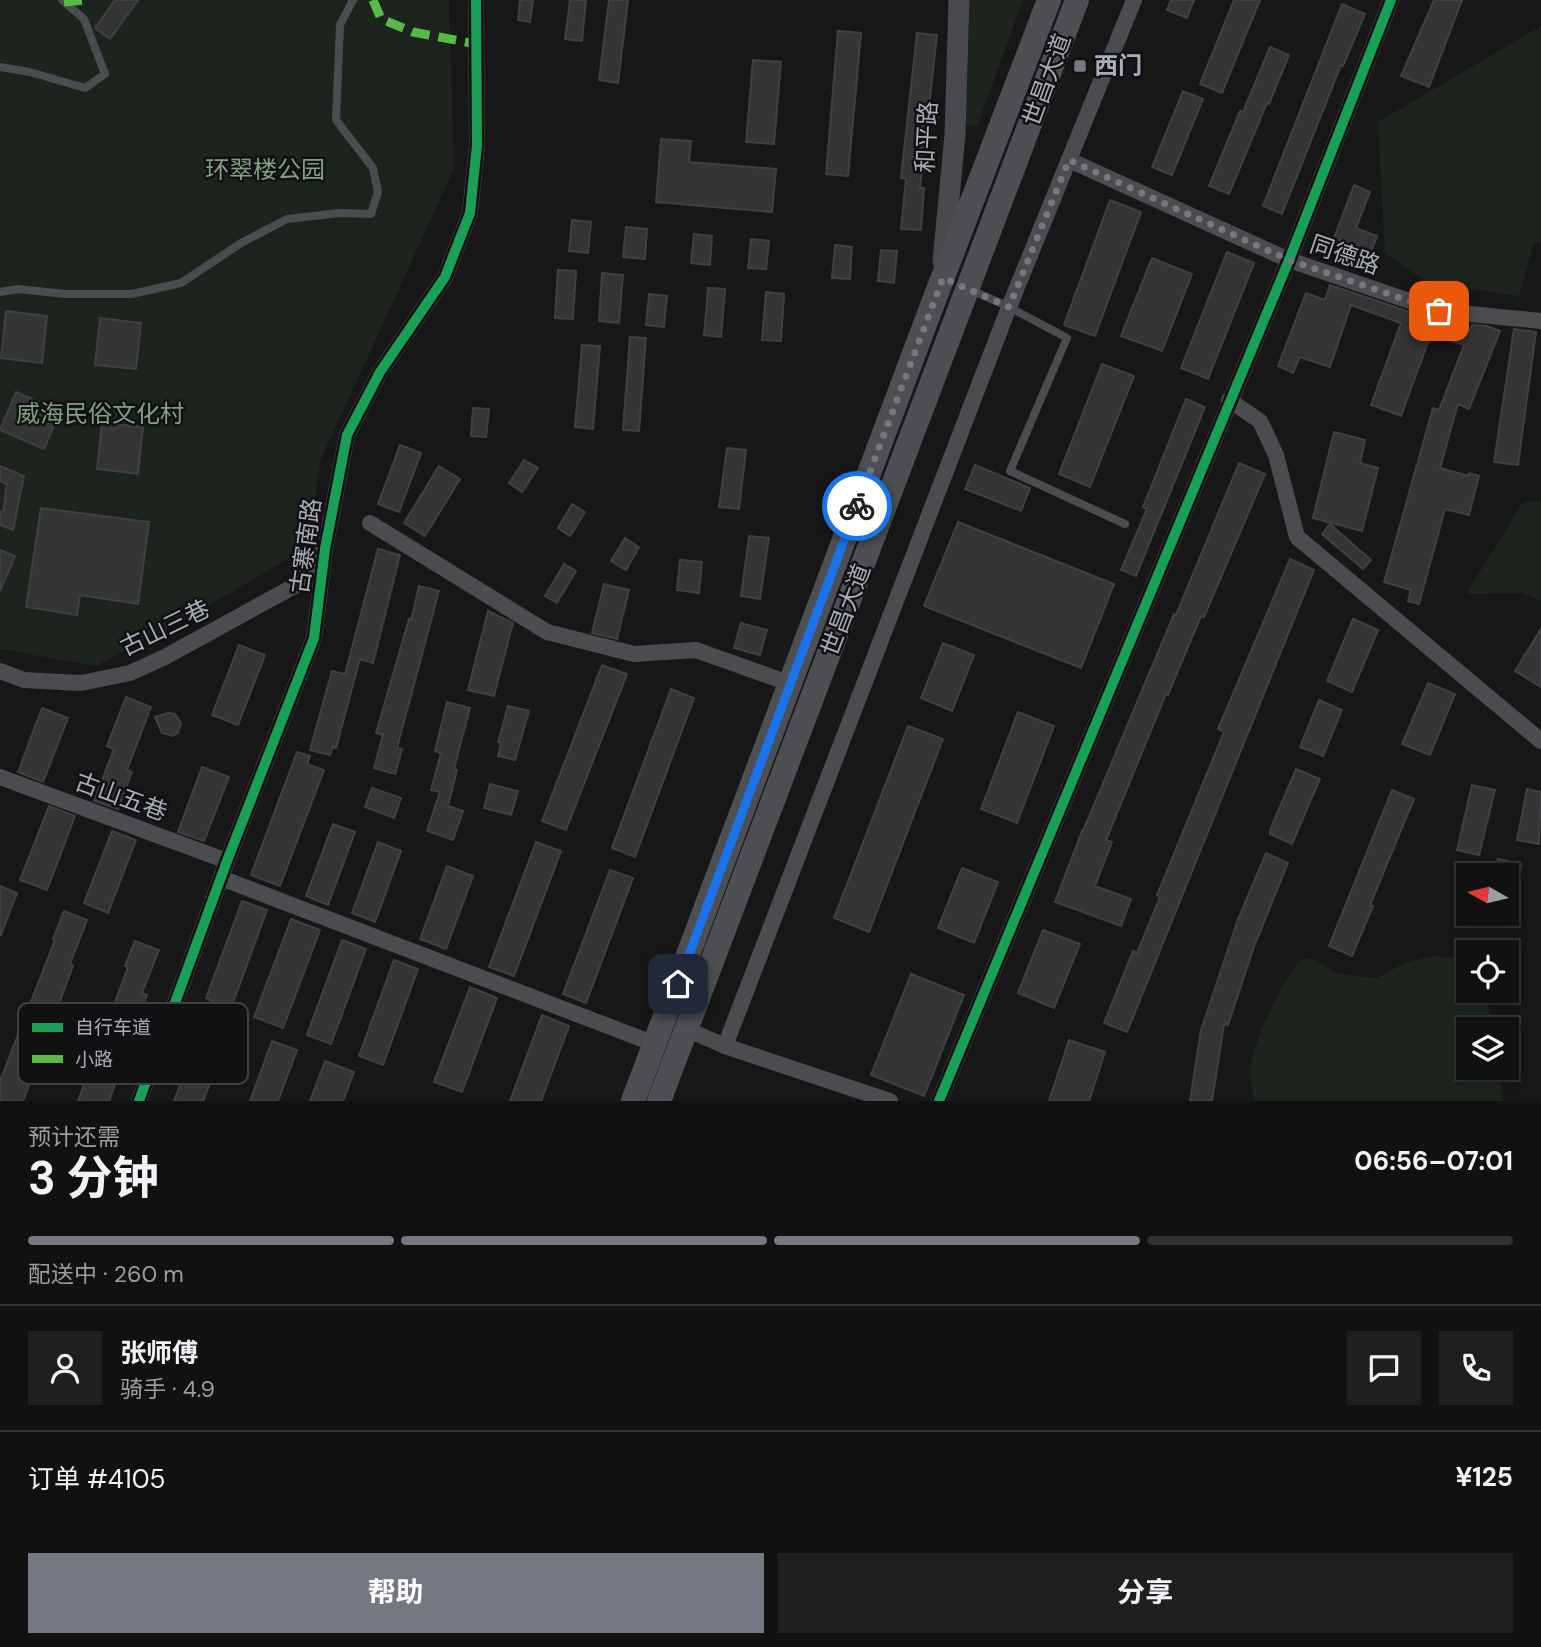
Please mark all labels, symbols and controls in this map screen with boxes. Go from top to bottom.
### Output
street label: 世昌大道 [1016,29,1078,130]
place label: 西门 [1094,50,1142,81]
marker: 西门 [1072,58,1088,74]
street label: 和平路 [909,100,944,174]
park label: 环翠楼公园 [205,154,325,185]
street label: 同德路 [1306,228,1384,281]
pin [1409,281,1469,341]
icon: bag [1420,292,1458,330]
park label: 威海民俗文化村 [16,398,184,429]
courier [822,471,892,541]
icon: bike [838,487,876,525]
street label: 古寨南路 [283,496,328,596]
street label: 世昌大道 [814,559,877,660]
street label: 古山三巷 [115,593,215,663]
street label: 古山五巷 [71,766,172,828]
north arrow [1456,863,1519,926]
map controls [1456,863,1519,1080]
button: locate [1456,940,1519,1003]
pin [648,954,708,1014]
icon: home [659,965,697,1003]
legend [18,1003,248,1084]
text: 自行车道 [75,1015,151,1040]
button: layers [1456,1017,1519,1080]
text: 小路 [75,1047,113,1072]
text: 预计还需 [28,1122,120,1152]
text: 06:56–07:01 [1354,1144,1513,1178]
text: 3 分钟 [28,1148,159,1208]
text: 配送中 · 260 m [28,1259,184,1289]
button: person [28,1331,102,1405]
button: chat [1347,1331,1421,1405]
button: phone [1439,1331,1513,1405]
text: 张师傅 [120,1336,198,1370]
text: 骑手 · 4.9 [120,1374,215,1404]
text: ¥125 [1455,1460,1513,1494]
text: 订单 #4105 [28,1462,165,1496]
button: 帮助 [28,1553,764,1633]
button: 分享 [778,1553,1513,1633]

